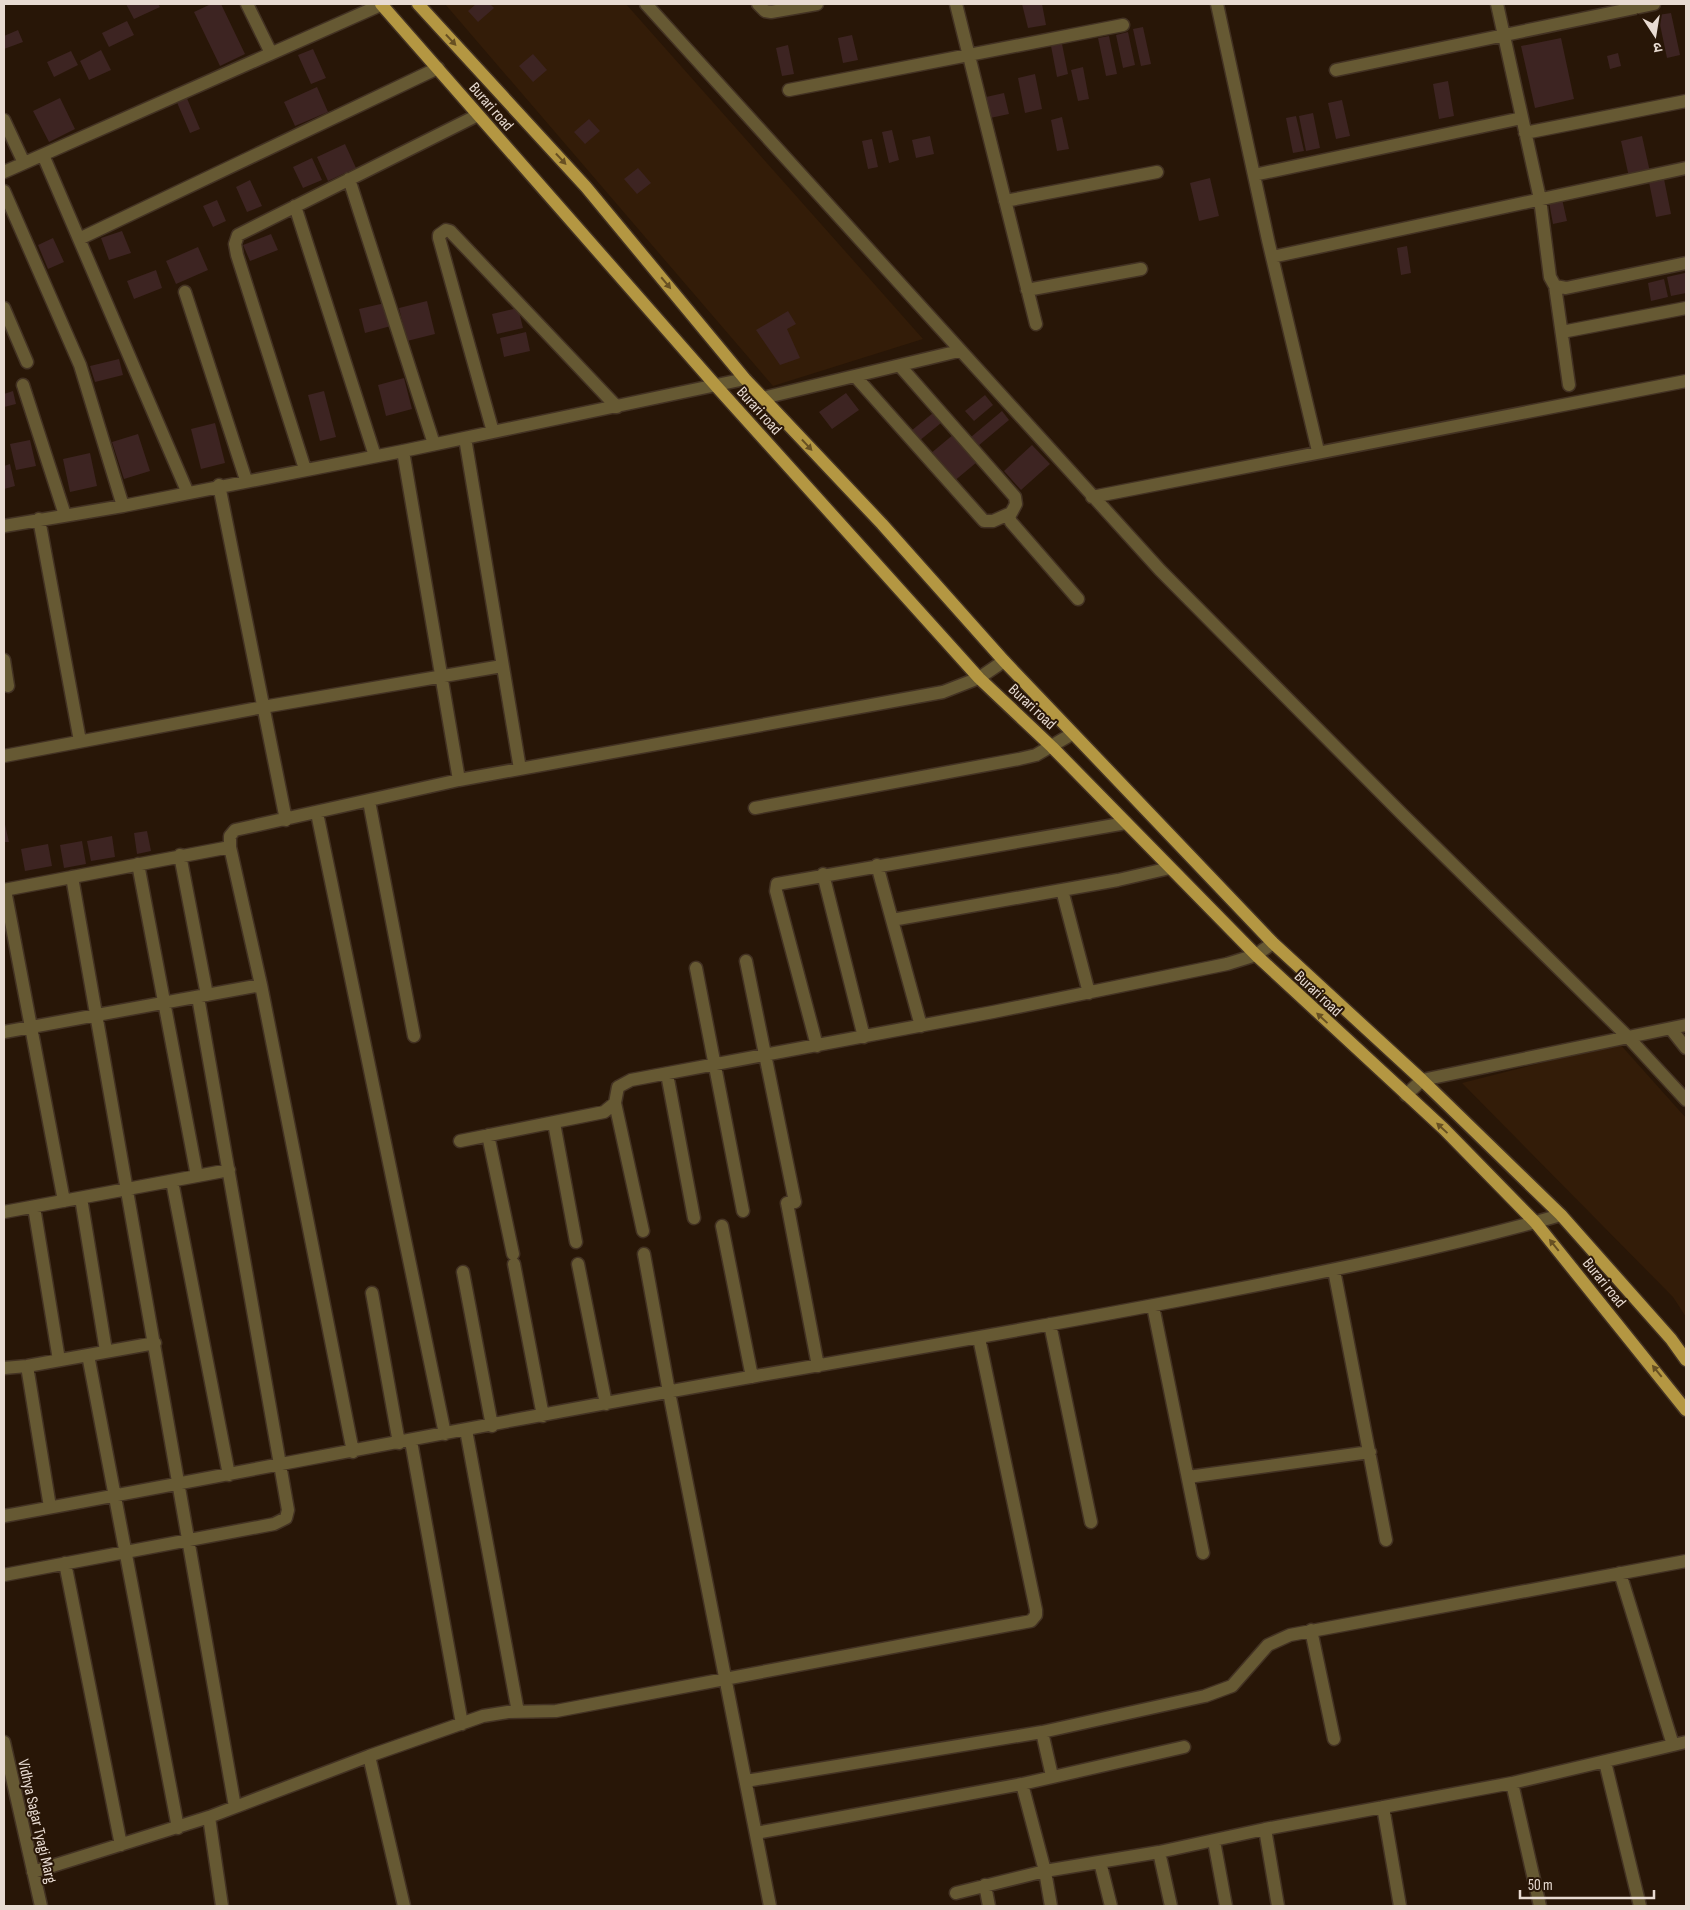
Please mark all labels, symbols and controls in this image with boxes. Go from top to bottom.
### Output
north arrow [1630,10,1680,60]
one-way arrow [445,33,457,45]
text: उ [1651,38,1663,57]
street label: Burari road [465,79,517,135]
one-way arrow [555,153,567,165]
one-way arrow [660,277,671,290]
street label: Burari road [732,383,785,439]
one-way arrow [801,439,813,451]
street label: Burari road [1004,680,1060,734]
street label: Burari road [1290,967,1346,1021]
one-way arrow [1316,1012,1328,1024]
one-way arrow [1436,1122,1448,1134]
one-way arrow [1548,1239,1559,1252]
street label: Burari road [1578,1254,1630,1312]
one-way arrow [1651,1365,1662,1378]
street label: Vidhya Sagar Tyagi Marg [13,1757,60,1885]
scale bar [1520,1868,1654,1900]
text: 50 m [1528,1876,1553,1895]

